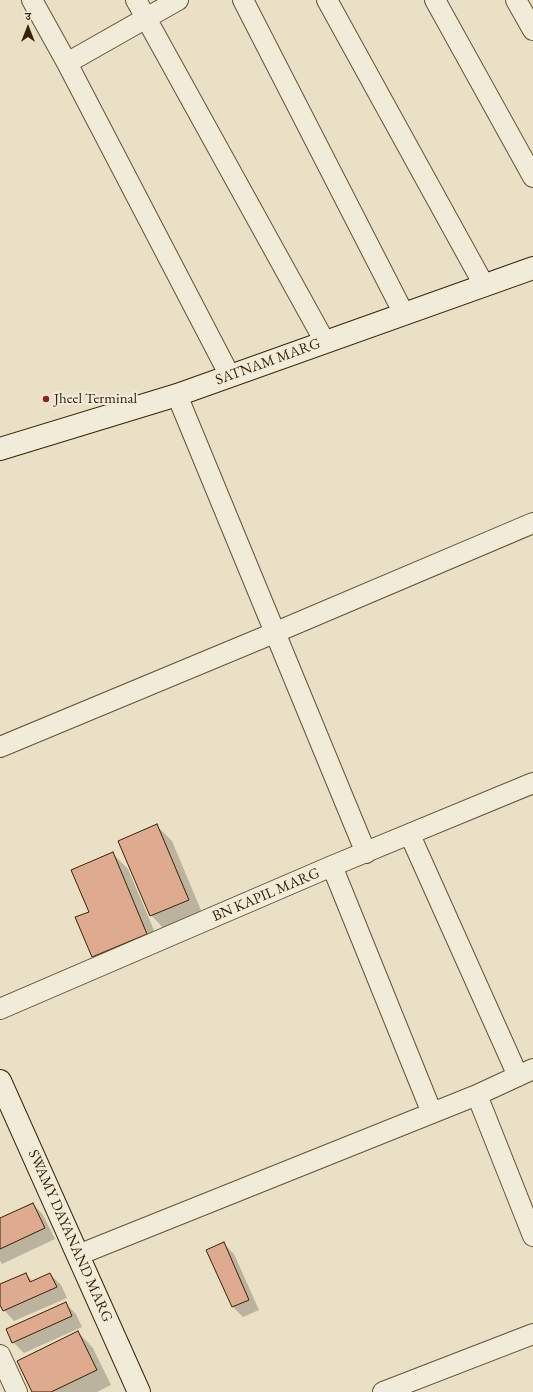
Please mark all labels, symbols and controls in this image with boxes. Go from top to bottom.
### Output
north arrow [8,8,48,48]
text: उ [25,9,31,23]
street label: SATNAM MARG [213,335,323,389]
place label: Jheel Terminal [54,390,137,408]
marker: Jheel Terminal [41,394,51,404]
street label: BN KAPIL MARG [210,864,322,926]
street label: SWAMY DAYANAND MARG [24,1147,116,1325]

